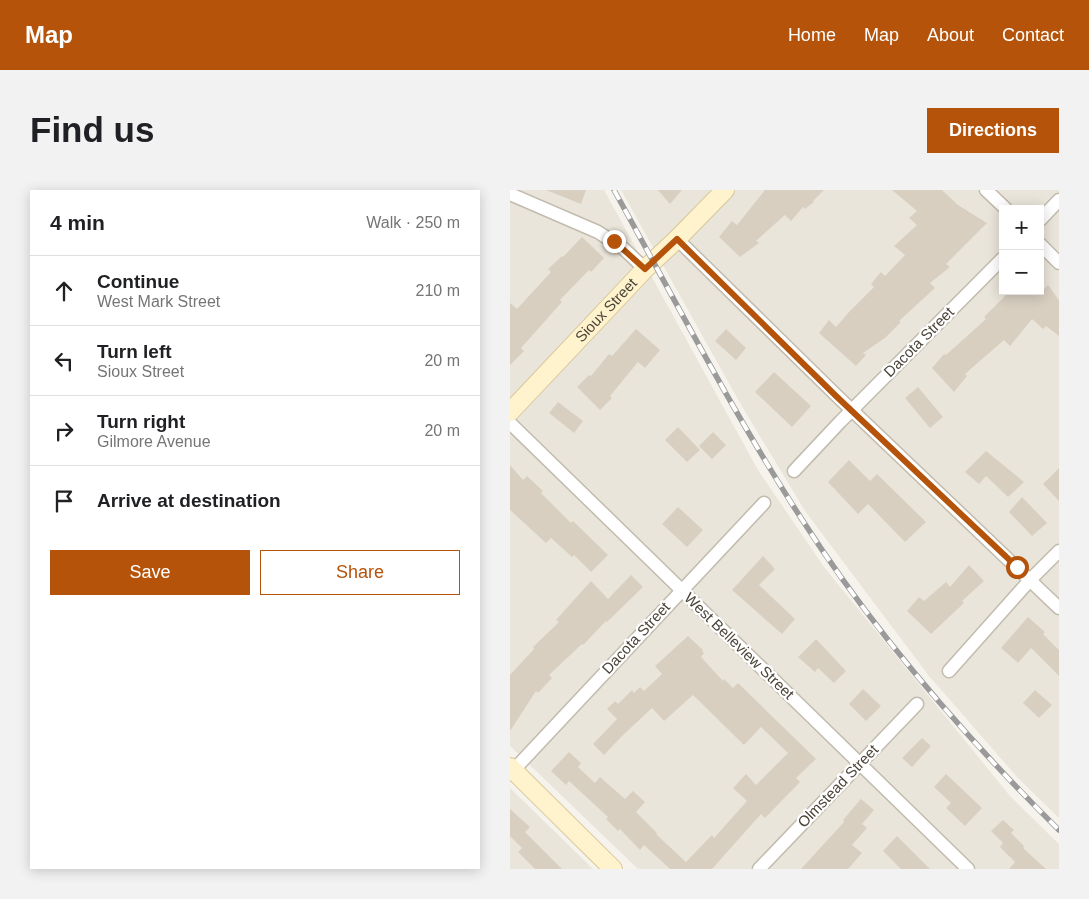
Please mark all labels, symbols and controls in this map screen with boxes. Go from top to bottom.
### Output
text: Map [25,21,73,48]
text: Home [788,25,836,45]
text: Map [864,25,899,45]
text: About [927,25,974,45]
text: Contact [1002,25,1064,45]
button: Directions [927,108,1059,153]
text: Find us [30,110,154,149]
map controls [999,205,1044,295]
button: + [999,205,1044,250]
text: 4 min [50,211,105,234]
text: Walk · 250 m [366,214,460,231]
route end [603,230,626,253]
button: − [999,250,1044,295]
text: Continue [97,271,179,292]
street label: Sioux Street [571,274,641,345]
icon: ahead [50,277,78,305]
text: 210 m [416,282,460,299]
text: West Mark Street [97,293,220,310]
street label: Dacota Street [880,303,958,380]
text: Turn left [97,341,172,362]
icon: left [50,347,78,375]
text: 20 m [424,352,460,369]
text: Sioux Street [97,363,184,380]
text: Turn right [97,411,185,432]
icon: right [50,417,78,445]
text: 20 m [424,422,460,439]
text: Gilmore Avenue [97,433,211,450]
icon: arrive [50,487,78,515]
text: Arrive at destination [97,490,281,511]
button: Save [50,550,250,595]
button: Share [260,550,460,595]
route start [1006,556,1029,579]
street label: West Belleview Street [681,589,798,703]
street label: Dacota Street [598,598,674,677]
street label: Olmstead Street [794,740,882,831]

